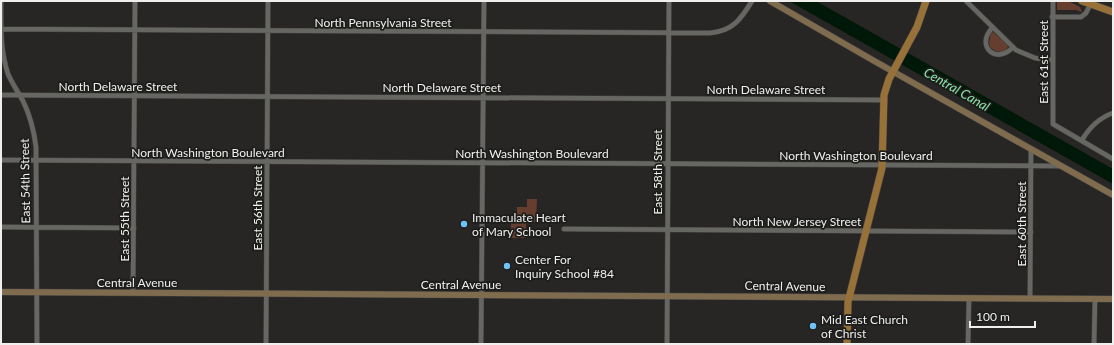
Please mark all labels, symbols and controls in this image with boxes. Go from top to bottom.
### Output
street label: North Pennsylvania Street [314,15,452,30]
street label: East 61st Street [1036,20,1051,104]
water label: Central Canal [921,64,993,114]
street label: North Delaware Street [59,79,178,94]
street label: North Delaware Street [383,80,502,95]
street label: North Delaware Street [707,82,826,97]
street label: East 58th Street [650,129,665,214]
street label: East 54th Street [17,138,33,224]
street label: North Washington Boulevard [131,145,285,160]
street label: North Washington Boulevard [455,146,609,161]
street label: North Washington Boulevard [779,148,933,163]
street label: East 56th Street [250,165,265,250]
street label: East 55th Street [117,176,132,261]
street label: East 60th Street [1014,181,1029,266]
place label: Immaculate Heart of Mary School [472,210,566,239]
street label: North New Jersey Street [733,214,862,229]
marker: Immaculate Heart of Mary School [459,219,469,229]
place label: Center For Inquiry School #84 [515,252,614,281]
marker: Center For Inquiry School #84 [502,261,512,271]
street label: Central Avenue [97,275,177,290]
street label: Central Avenue [421,277,501,292]
street label: Central Avenue [745,278,825,294]
scale bar [970,303,1035,329]
text: 100 m [976,309,1010,324]
place label: Mid East Church of Christ [821,312,908,341]
marker: Mid East Church of Christ [808,321,818,331]

